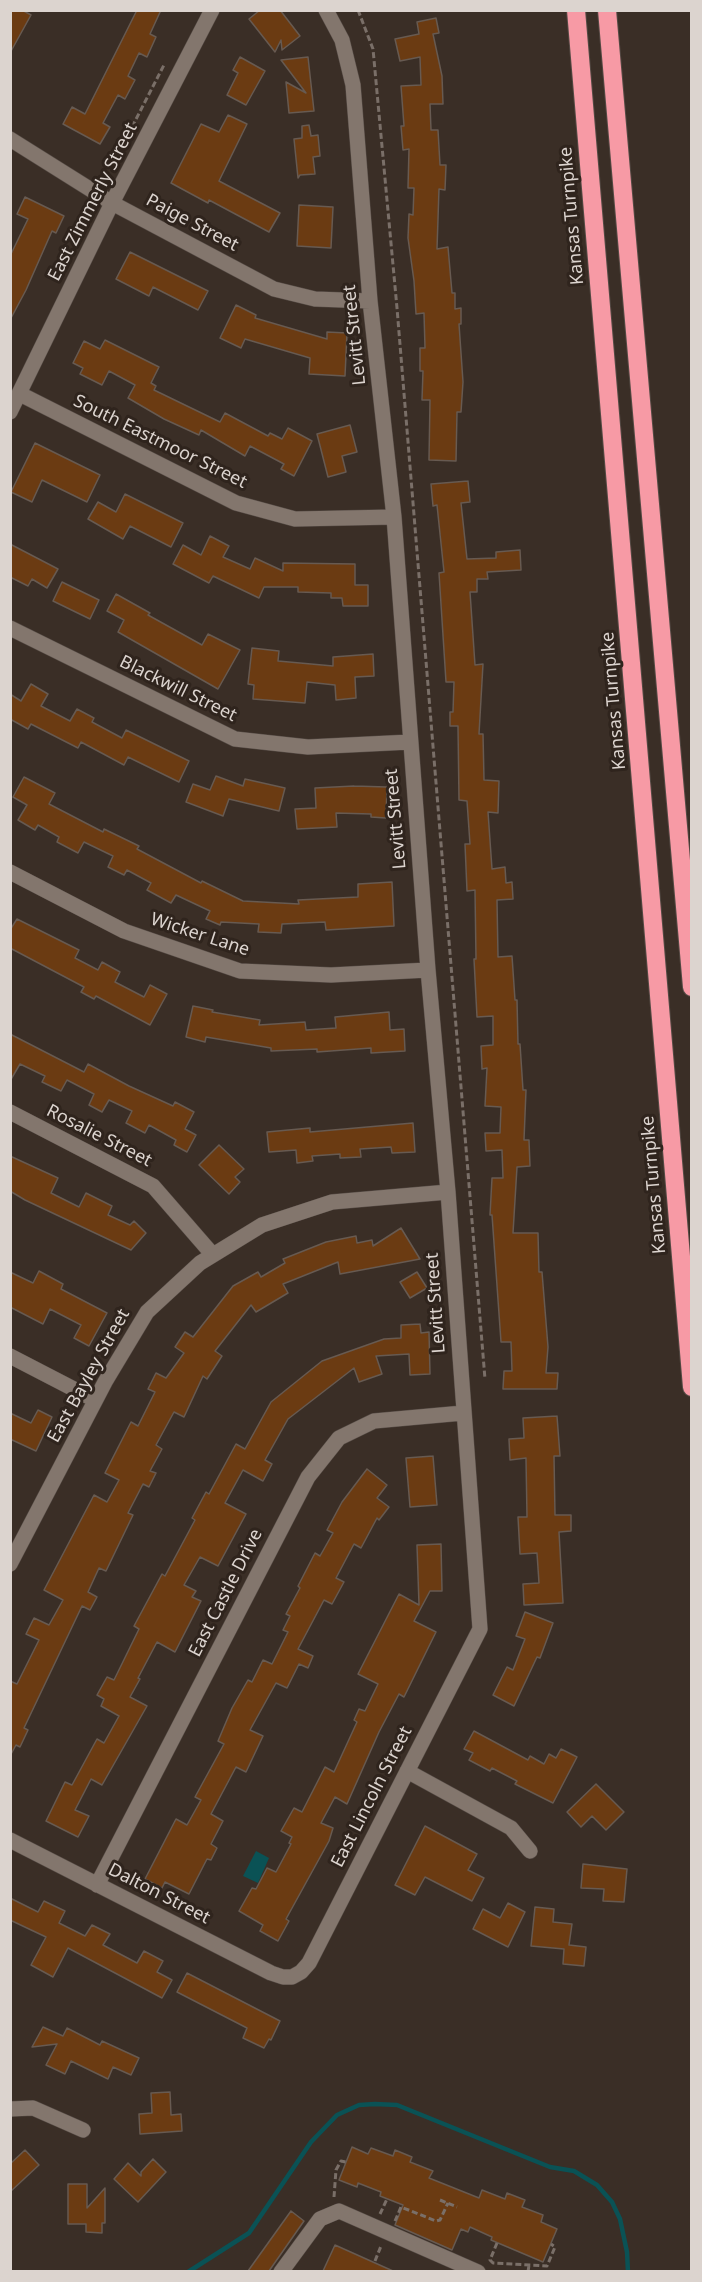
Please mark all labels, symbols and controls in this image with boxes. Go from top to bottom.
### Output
street label: East Zimmerly Street [44,119,142,285]
street label: Kansas Turnpike [555,146,589,286]
street label: Paige Street [142,190,242,256]
street label: Levitt Street [339,284,371,386]
street label: South Eastmoor Street [70,391,250,493]
street label: Kansas Turnpike [597,631,631,771]
street label: Blackwill Street [116,651,240,727]
street label: Levitt Street [381,768,411,870]
street label: Wicker Lane [148,909,252,961]
street label: Rosalie Street [43,1100,155,1172]
street label: Kansas Turnpike [637,1115,671,1255]
street label: Levitt Street [422,1252,450,1354]
street label: East Bayley Street [43,1305,135,1447]
street label: East Castle Drive [184,1526,268,1660]
street label: East Lincoln Street [327,1723,417,1871]
street label: Dalton Street [104,1859,214,1929]

